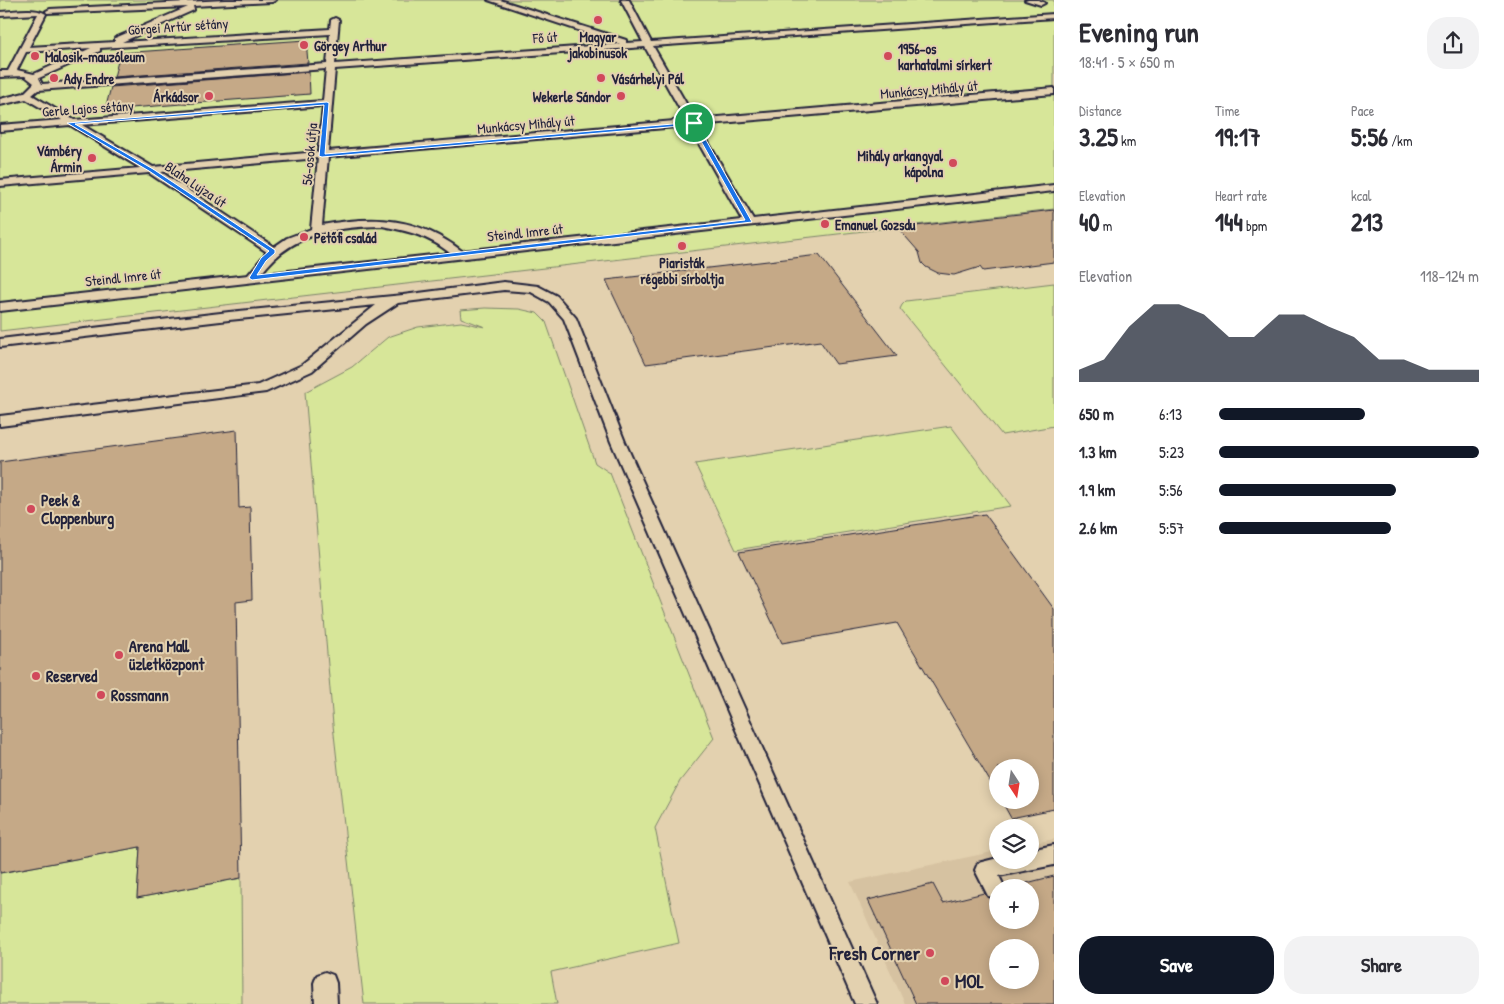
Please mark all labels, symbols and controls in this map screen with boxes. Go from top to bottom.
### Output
street label: Görgei Artúr sétány [127,13,229,40]
text: Evening run [1079,13,1199,51]
marker: Magyar jakobinusok [592,14,604,26]
button: share [1427,17,1479,69]
street label: Fő út [531,27,558,47]
place label: Magyar jakobinusok [567,27,627,63]
place label: Görgey Arthur [314,36,387,57]
marker: Görgey Arthur [298,39,310,51]
place label: 1956-os karhatalmi sírkert [898,39,993,74]
place label: Malosik-mauzóleum [45,47,145,66]
marker: Malosik-mauzóleum [29,50,41,62]
marker: 1956-os karhatalmi sírkert [882,50,894,62]
text: 18:41 · 5 × 650 m [1079,51,1175,73]
place label: Ady Endre [64,69,115,90]
place label: Vásárhelyi Pál [611,69,684,90]
marker: Ady Endre [48,72,60,84]
marker: Vásárhelyi Pál [595,72,607,84]
street label: Munkácsy Mihály út [880,75,979,104]
place label: Árkádsor [154,87,200,106]
place label: Wekerle Sándor [533,87,612,106]
marker: Árkádsor [203,90,215,102]
marker: Wekerle Sándor [615,90,627,102]
street label: Gerle Lajos sétány [41,95,135,122]
text: Distance [1079,101,1122,120]
text: Time [1215,101,1240,120]
text: Pace [1351,101,1374,120]
pin [673,102,715,144]
icon: arrive [680,109,708,137]
street label: Munkácsy Mihály út [477,110,576,139]
text: 3.25 [1079,120,1118,154]
text: 19:17 [1215,120,1261,154]
text: 5:56 [1351,120,1388,154]
street label: 56-osok útja [297,122,322,186]
text: km [1118,131,1136,150]
text: /km [1388,131,1412,150]
place label: Vámbéry Ármin [36,141,82,176]
place label: Mihály arkangyal kápolna [857,146,943,183]
marker: Vámbéry Ármin [86,152,98,164]
street label: Blaha Lujza út [161,157,231,212]
marker: Mihály arkangyal kápolna [947,157,959,169]
text: Elevation [1079,186,1126,205]
text: Heart rate [1215,186,1267,205]
text: kcal [1351,186,1371,205]
text: 40 [1079,205,1100,239]
text: 144 [1215,205,1243,239]
text: 213 [1351,205,1383,239]
place label: Emanuel Gozsdu [835,215,916,234]
text: m [1100,216,1112,235]
text: bpm [1243,216,1267,235]
marker: Emanuel Gozsdu [819,218,831,230]
street label: Steindl Imre út [486,219,564,245]
place label: Petőfi család [314,228,377,247]
marker: Petőfi család [298,231,310,243]
marker: Piaristák régebbi sírboltja [676,240,688,252]
place label: Piaristák régebbi sírboltja [640,253,724,290]
street label: Steindl Imre út [84,264,162,290]
text: Elevation [1079,265,1132,287]
text: 118–124 m [1420,265,1479,287]
text: 650 m [1079,403,1114,425]
text: 6:13 [1159,403,1182,425]
text: 1.3 km [1079,441,1117,463]
text: 5:23 [1159,441,1184,463]
text: 1.9 km [1079,479,1115,501]
text: 5:56 [1159,479,1183,501]
place label: Peek & Cloppenburg [41,489,114,530]
marker: Peek & Cloppenburg [25,503,37,515]
text: 2.6 km [1079,517,1118,539]
text: 5:57 [1159,517,1184,539]
place label: Arena Mall üzletközpont [129,635,205,676]
marker: Arena Mall üzletközpont [113,649,125,661]
place label: Reserved [46,665,98,687]
marker: Reserved [30,670,42,682]
place label: Rossmann [111,684,169,706]
marker: Rossmann [95,689,107,701]
north arrow [989,759,1039,809]
map controls [989,759,1039,989]
button: layers [989,819,1039,869]
button: + [989,879,1039,929]
button: Save [1079,936,1274,994]
button: Share [1284,936,1479,994]
button: − [989,939,1039,989]
place label: Fresh Corner [828,940,921,966]
marker: Fresh Corner [924,947,936,959]
place label: MOL [955,968,984,994]
marker: MOL [939,975,951,987]

